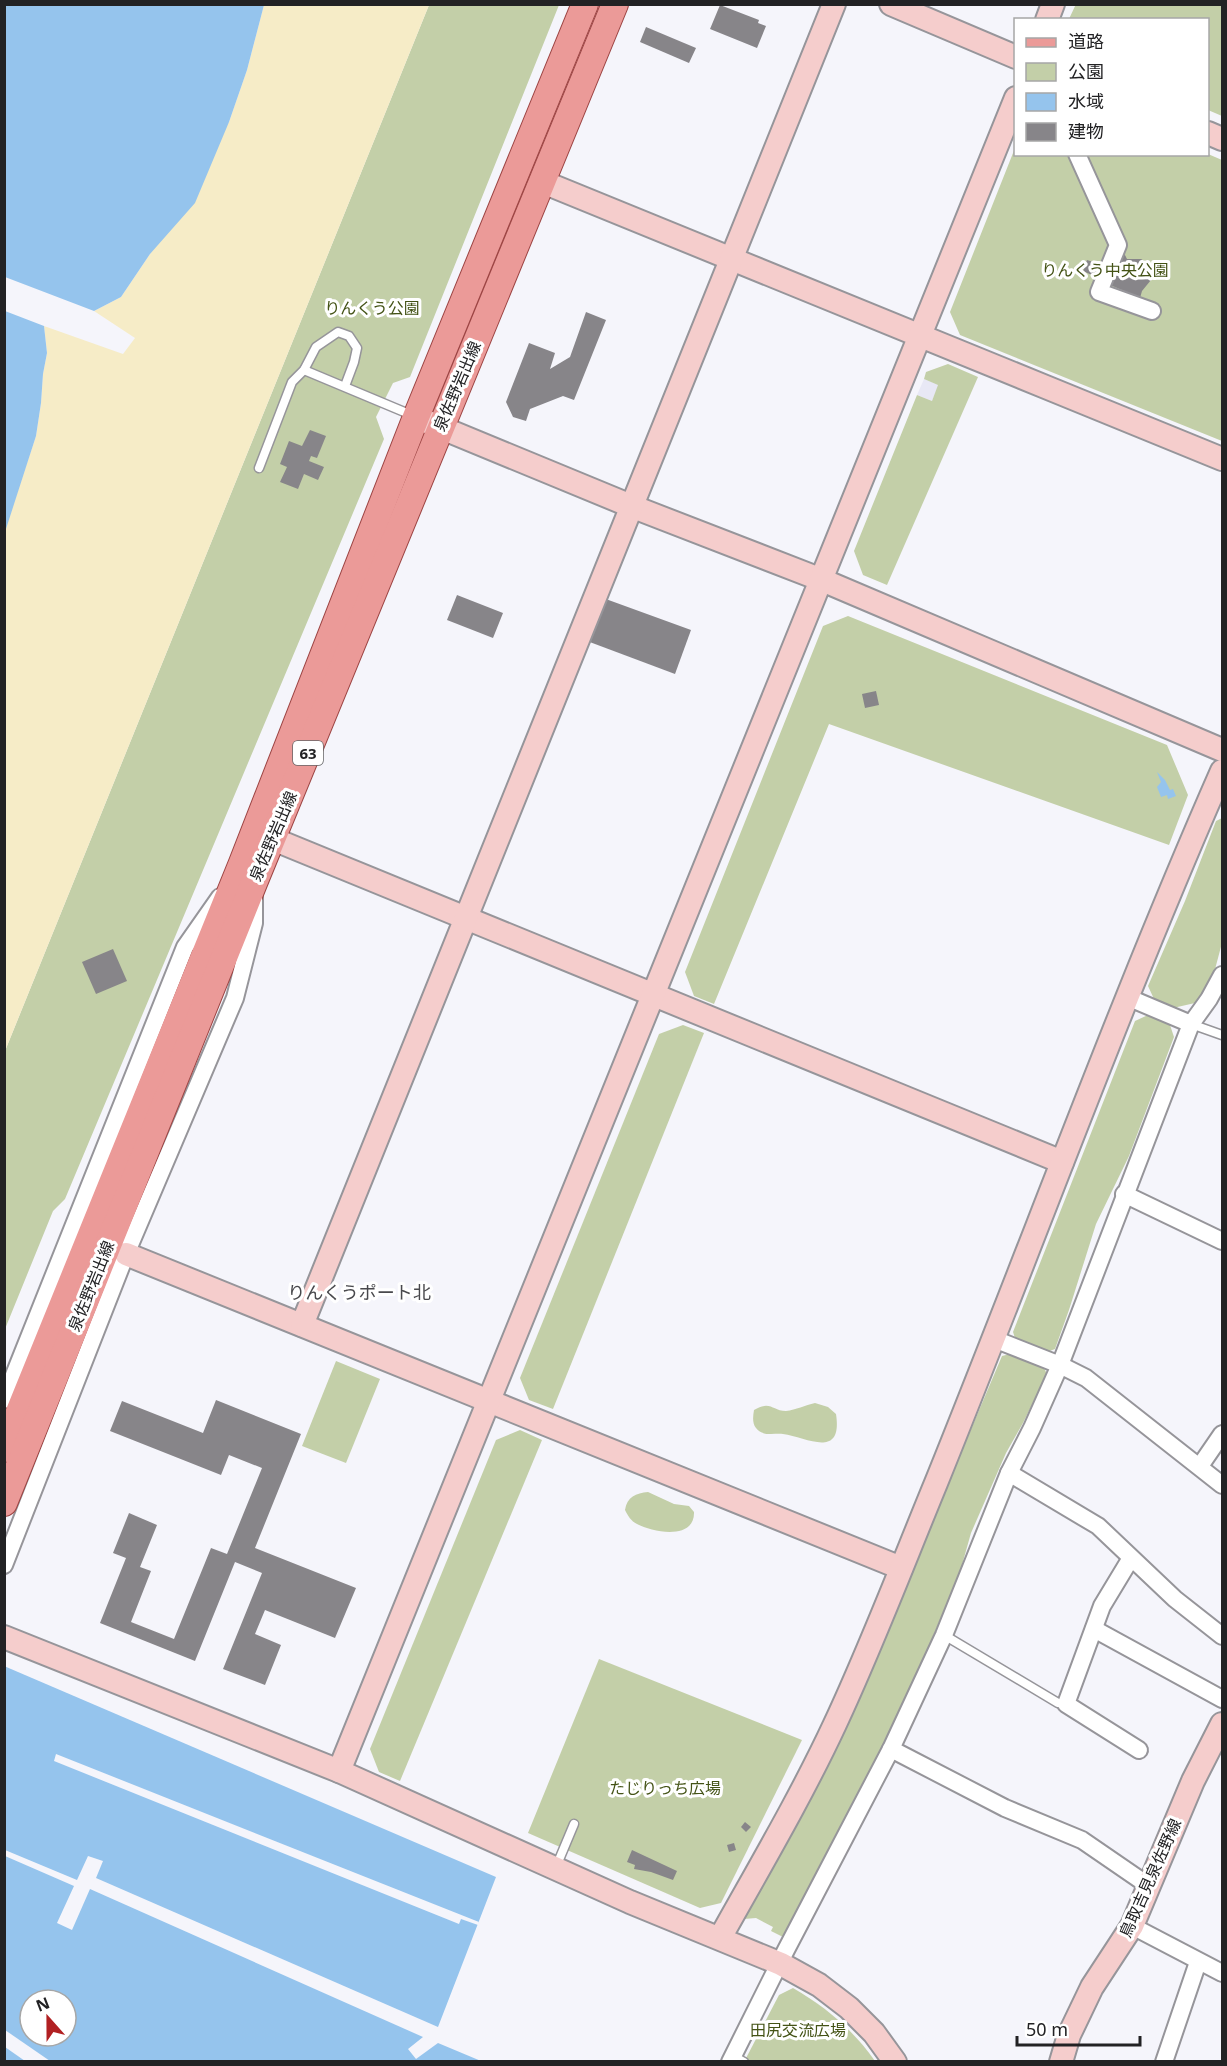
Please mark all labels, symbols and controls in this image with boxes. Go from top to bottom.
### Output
legend [1014,18,1209,156]
text: 道路 [1068,29,1104,53]
text: 公園 [1068,59,1104,83]
text: 水域 [1068,89,1104,113]
text: 建物 [1068,119,1104,143]
park label: りんくう中央公園 [1041,259,1169,281]
park label: りんくう公園 [324,297,420,319]
street label: 泉佐野岩出線 [428,338,486,434]
road number: 63 [293,741,323,765]
street label: 泉佐野岩出線 [244,788,302,884]
street label: 泉佐野岩出線 [63,1237,119,1335]
district label: りんくうポート北 [287,1280,431,1304]
park label: たじりっち広場 [609,1777,721,1799]
street label: 鳥取吉見泉佐野線 [1114,1815,1186,1941]
north arrow [18,1988,78,2048]
text: N [33,1991,53,2017]
scale bar [1017,2009,1140,2047]
text: 50 m [1026,2017,1068,2041]
park label: 田尻交流広場 [750,2019,846,2041]

